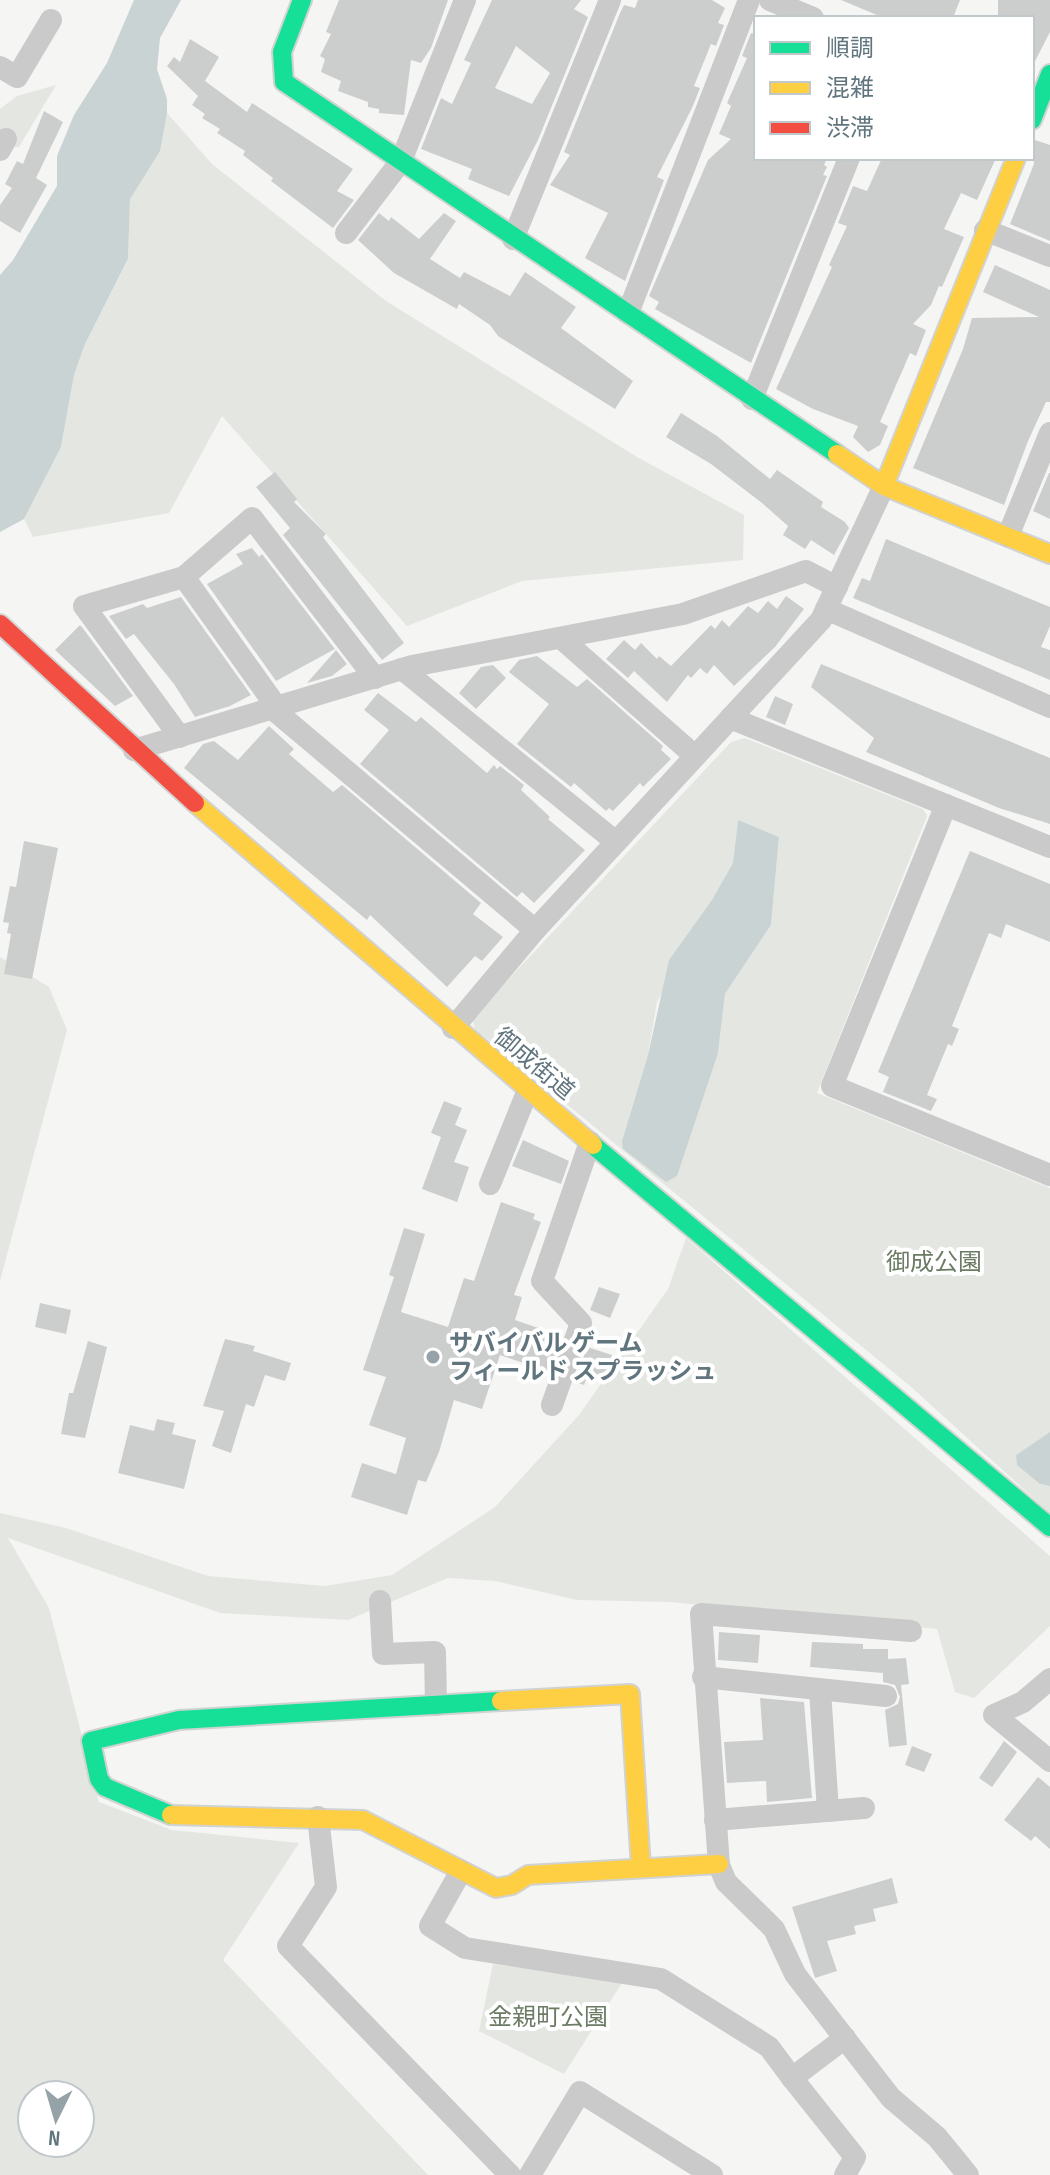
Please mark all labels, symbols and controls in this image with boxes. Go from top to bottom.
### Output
legend [754,16,1034,160]
text: 順調 [826,34,874,63]
text: 混雑 [826,74,874,103]
text: 渋滞 [826,114,874,143]
street label: 御成街道 [488,1022,580,1106]
park label: 御成公園 [886,1248,982,1277]
place label: サバイバル ゲーム フィールド スプラッシュ [449,1329,716,1386]
marker: サバイバル ゲーム フィールド スプラッシュ [424,1348,442,1366]
park label: 金親町公園 [488,2003,608,2032]
north arrow [16,2079,96,2159]
text: N [47,2123,61,2151]

